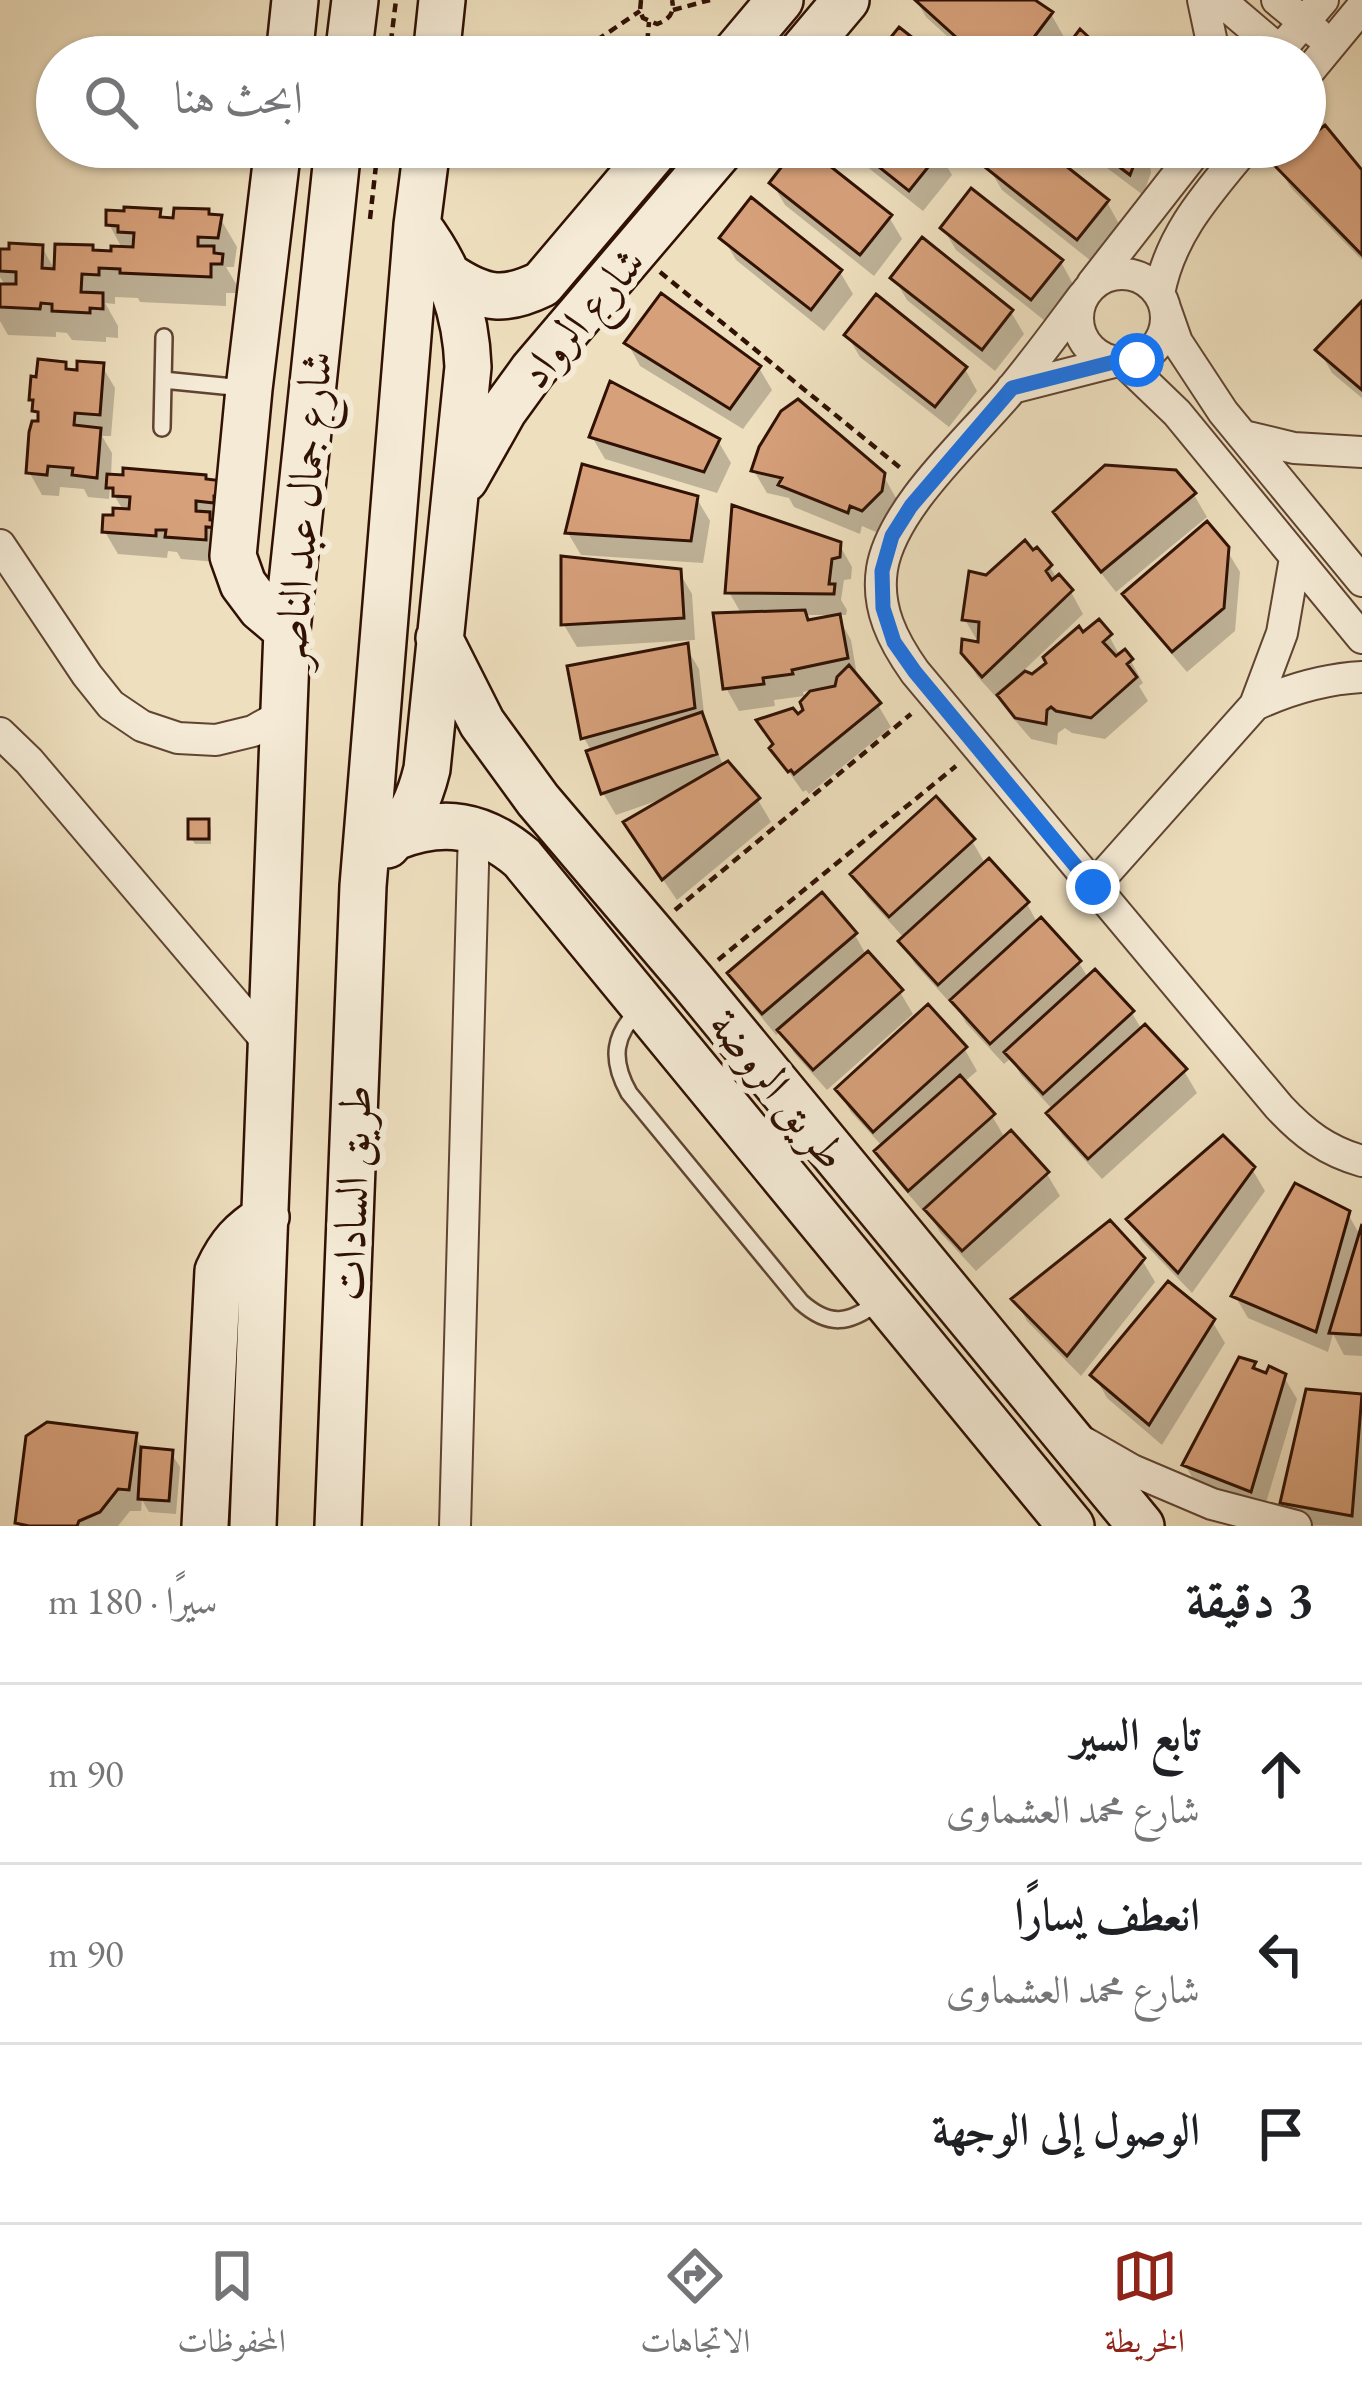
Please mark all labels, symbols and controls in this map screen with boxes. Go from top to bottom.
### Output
search box [36,36,1326,168]
text: ابحث هنا [174,68,303,126]
icon: search [78,69,144,135]
street label: شارع الرواد [505,234,664,406]
route start [1110,333,1164,387]
street label: شارع جمال عبد الناصر [259,349,354,674]
route end [1066,860,1120,914]
street label: طريق الروضة [697,997,861,1181]
street label: طريق السادات [318,1084,384,1302]
text: 3 دقيقة [1186,1566,1314,1632]
text: سيرًا · 180 m [48,1575,218,1626]
text: تابع السير [1072,1705,1200,1763]
icon: ahead [1248,1741,1314,1807]
text: 90 m [48,1748,124,1799]
text: شارع محمد العشماوى [946,1784,1200,1835]
text: انعطف يسارًا [1015,1885,1200,1943]
icon: left [1248,1921,1314,1987]
text: 90 m [48,1928,124,1979]
text: شارع محمد العشماوى [946,1964,1200,2015]
text: الوصول إلى الوجهة [932,2100,1200,2158]
icon: arrive [1248,2101,1314,2167]
tab: المحفوظات [177,2243,286,2373]
tab: الاتجاهات [640,2243,750,2373]
tab: الخريطة [1105,2243,1185,2373]

